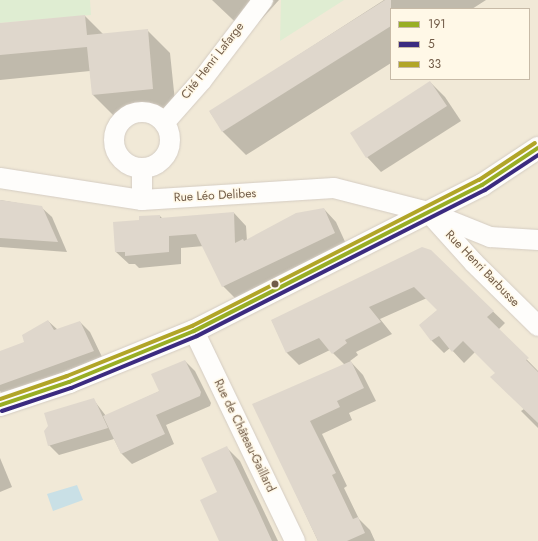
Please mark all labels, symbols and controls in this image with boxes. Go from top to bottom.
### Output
legend [390,8,530,80]
text: 191 [428,15,446,33]
street label: Cité Henri Lafarge [179,20,247,102]
text: 5 [428,35,435,53]
text: 33 [428,55,441,73]
street label: Rue Léo Delibes [173,187,257,205]
street label: Rue Henri Barbusse [442,228,522,310]
unlabelled marker [270,279,280,289]
street label: Rue de Château-Gaillard [210,377,278,495]

